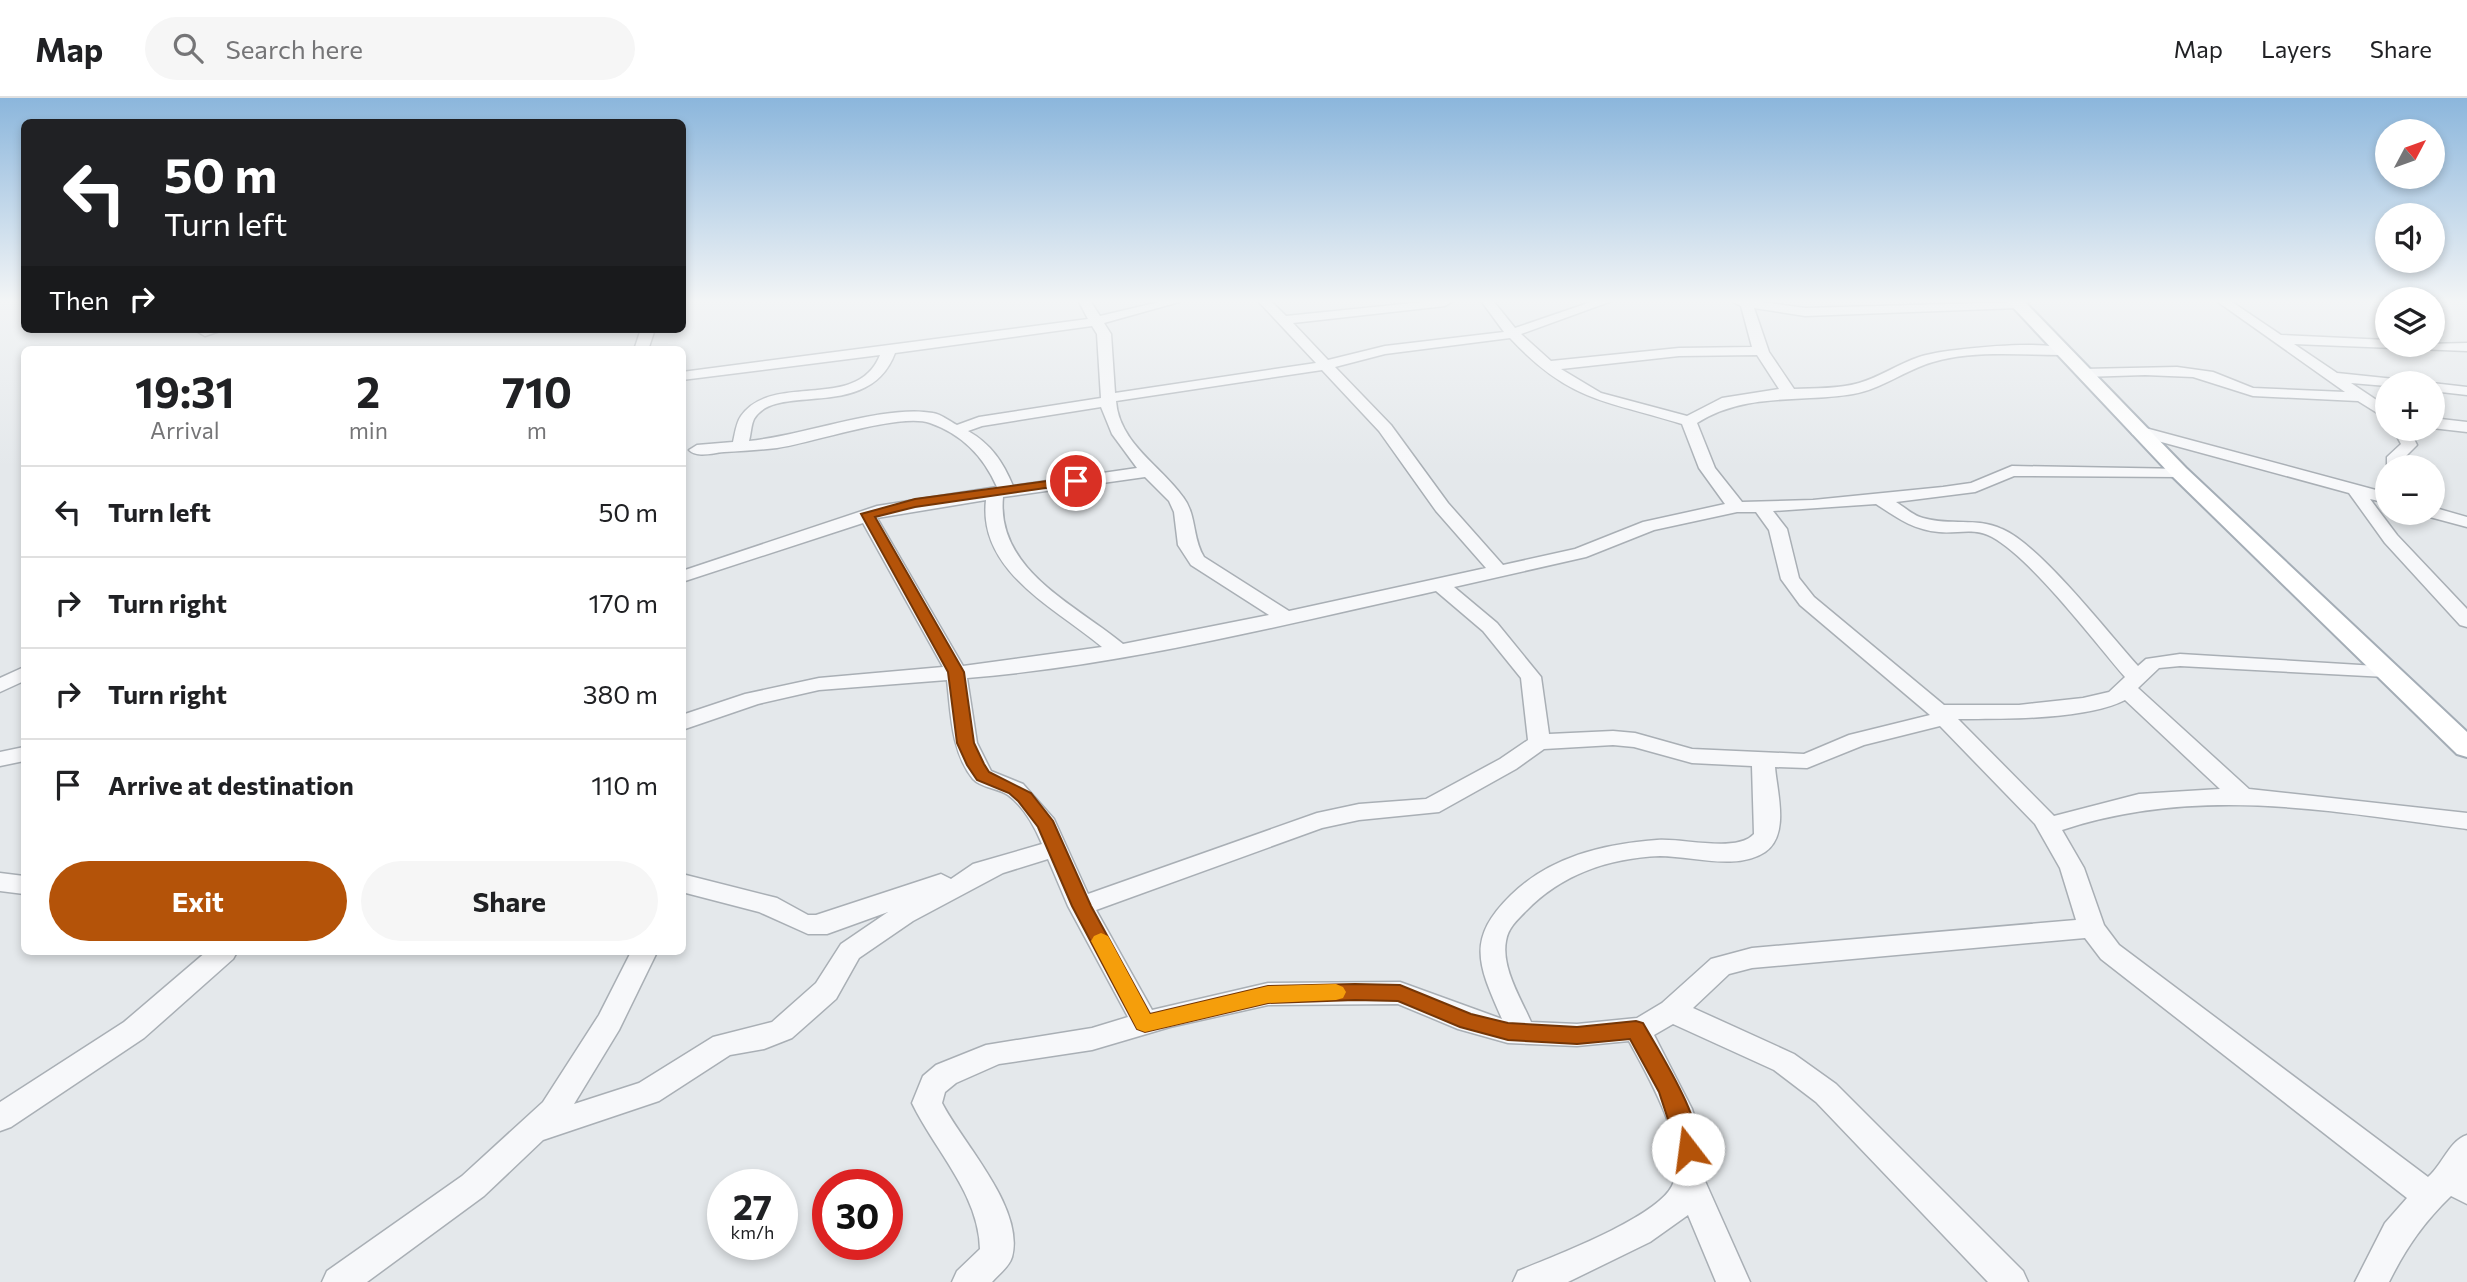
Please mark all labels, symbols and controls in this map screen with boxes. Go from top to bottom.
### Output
search box [145,17,635,80]
text: Map [35,28,103,69]
icon: search [169,29,207,67]
text: Search here [225,33,363,64]
text: Map [2174,34,2223,63]
text: Layers [2261,34,2332,63]
text: Share [2370,34,2432,63]
north arrow [2375,119,2445,189]
map controls [2375,119,2445,525]
text: 50 m [164,143,277,203]
icon: left [49,147,140,238]
text: Turn left [164,203,288,243]
button: sound [2375,203,2445,273]
icon: right [123,280,161,318]
text: Then [49,284,109,315]
button: layers [2375,287,2445,357]
text: 19:31 [135,365,235,417]
text: 2 [356,365,380,417]
text: 710 [502,365,572,417]
button: + [2375,371,2445,441]
text: Arrival [150,416,220,444]
text: min [349,416,388,444]
text: m [527,416,547,444]
pin [1046,451,1106,511]
button: − [2375,455,2445,525]
icon: arrive [1057,462,1095,500]
icon: left [49,493,87,531]
text: Turn left [108,496,211,527]
text: 50 m [598,496,658,527]
icon: right [49,584,87,622]
text: Turn right [108,587,227,618]
text: 170 m [589,587,658,618]
icon: right [49,675,87,713]
text: Turn right [108,678,227,709]
text: 380 m [583,678,658,709]
icon: arrive [49,766,87,804]
text: Arrive at destination [108,769,354,800]
text: 110 m [591,769,658,800]
button: Exit [49,861,347,941]
button: Share [361,861,658,941]
position arrow [1651,1112,1725,1186]
speed limit sign: 30 [812,1169,903,1260]
text: 27 [733,1184,772,1227]
text: km/h [731,1221,774,1243]

